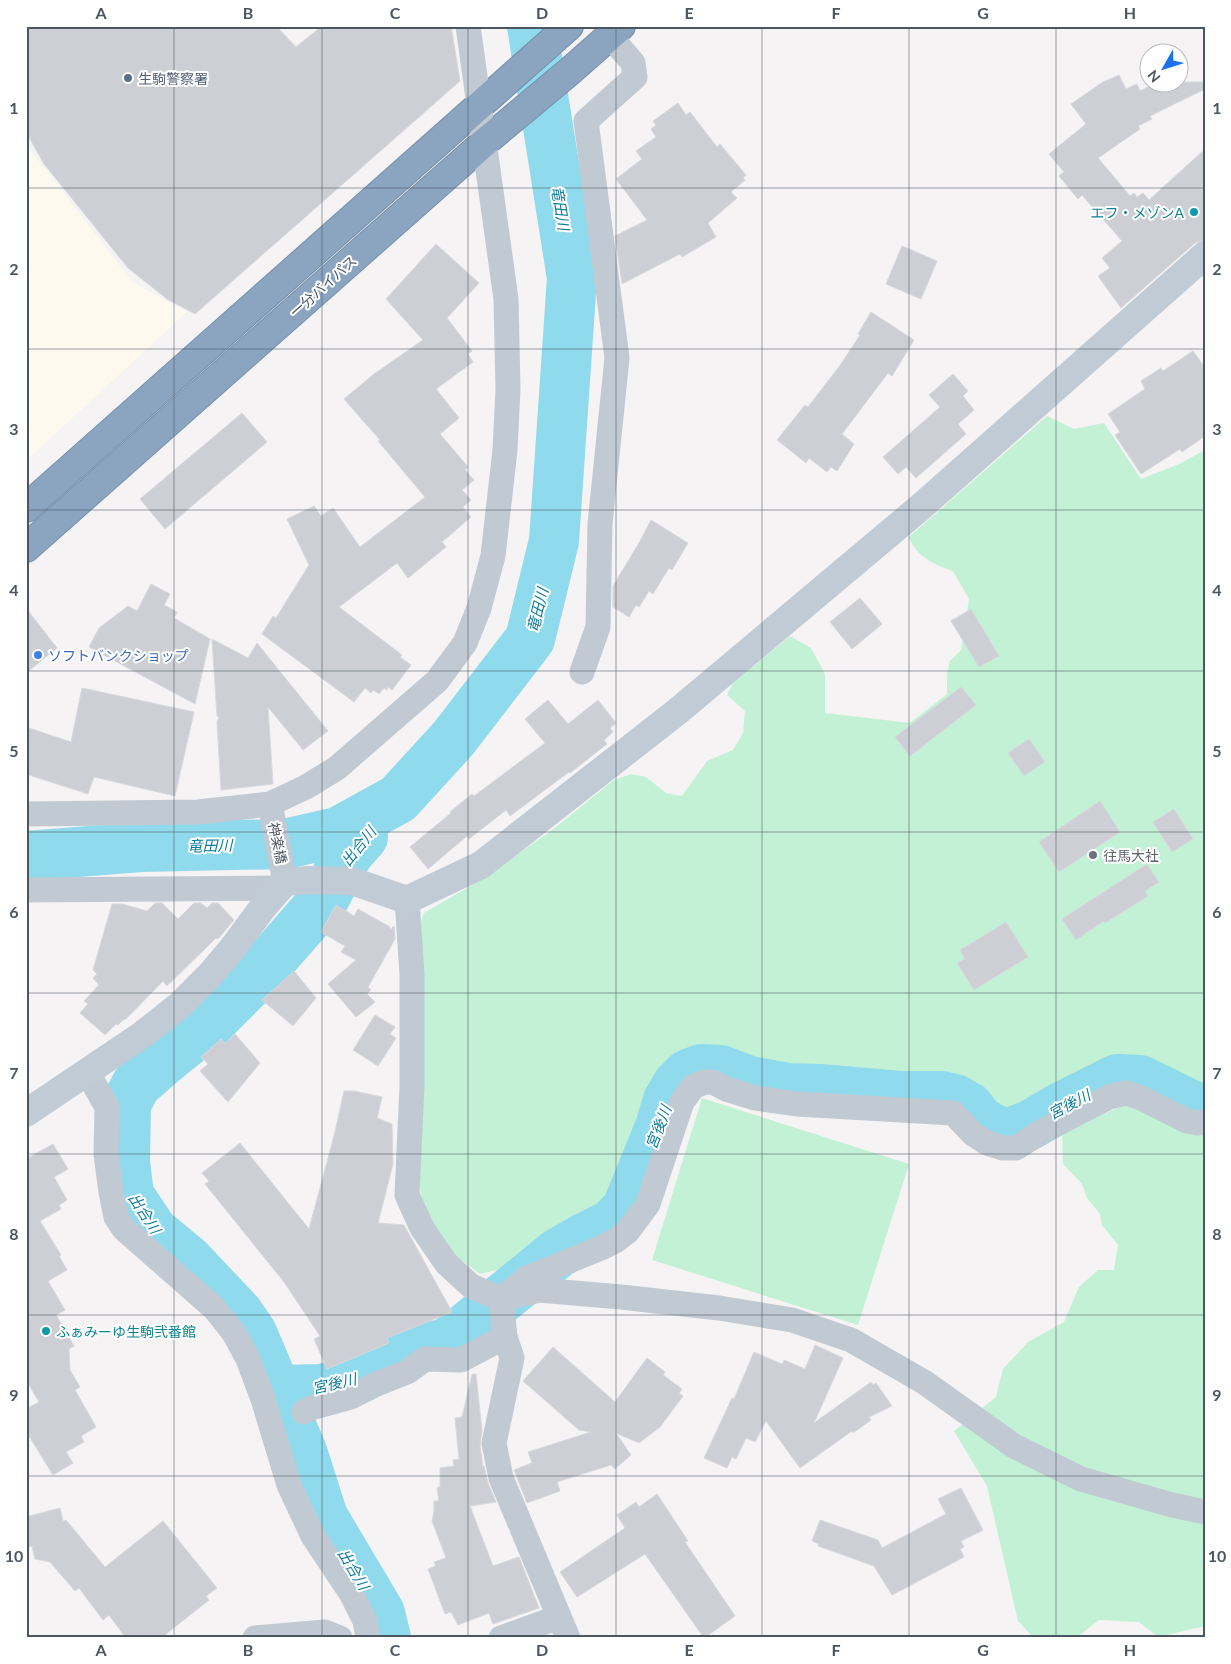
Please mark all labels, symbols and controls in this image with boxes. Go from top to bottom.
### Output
text: A [94,3,107,22]
text: B [243,3,253,22]
text: C [390,3,401,22]
text: D [536,3,548,22]
text: E [684,3,694,22]
text: F [831,3,841,22]
text: G [977,3,989,22]
text: H [1124,3,1136,22]
north arrow [1138,42,1188,92]
text: N [1144,67,1164,86]
place label: 生駒警察署 [138,70,208,87]
marker: 生駒警察署 [122,72,134,84]
text: 1 [9,98,19,117]
text: 1 [1212,98,1222,117]
water label: 竜田川 [549,184,574,234]
place label: エフ・メゾンA [1091,204,1185,221]
marker: エフ・メゾンA [1188,206,1200,218]
street label: 一分バイパス [286,252,360,320]
text: 2 [9,259,19,278]
text: 2 [1212,259,1222,278]
text: 3 [9,419,19,438]
text: 3 [1212,419,1222,438]
text: 4 [9,580,19,599]
text: 4 [1212,580,1222,599]
water label: 竜田川 [523,584,552,634]
place label: ソフトバンクショップ [48,647,189,664]
marker: ソフトバンクショップ [32,649,44,661]
text: 5 [9,741,19,760]
text: 5 [1212,741,1222,760]
street label: 神楽橋 [265,821,291,865]
water label: 出合川 [337,821,380,869]
water label: 竜田川 [187,836,235,854]
place label: 往馬大社 [1103,847,1159,864]
marker: 往馬大社 [1087,849,1099,861]
text: 6 [9,902,19,921]
text: 6 [1212,902,1222,921]
text: 7 [9,1063,19,1082]
text: 7 [1212,1063,1222,1082]
water label: 宮後川 [1045,1085,1095,1123]
water label: 宮後川 [642,1101,675,1151]
water label: 出合川 [125,1189,166,1238]
text: 8 [9,1224,19,1243]
text: 8 [1212,1224,1222,1243]
place label: ふぁみーゆ生駒弐番館 [56,1323,196,1340]
marker: ふぁみーゆ生駒弐番館 [40,1325,52,1337]
water label: 宮後川 [310,1369,360,1397]
text: 9 [9,1385,19,1404]
text: 9 [1212,1385,1222,1404]
water label: 出合川 [335,1545,374,1595]
text: 10 [5,1546,23,1565]
text: 10 [1208,1546,1226,1565]
text: A [94,1640,107,1659]
text: B [243,1640,253,1659]
text: C [390,1640,401,1659]
text: D [536,1640,548,1659]
text: E [684,1640,694,1659]
text: F [831,1640,841,1659]
text: G [977,1640,989,1659]
text: H [1124,1640,1136,1659]

